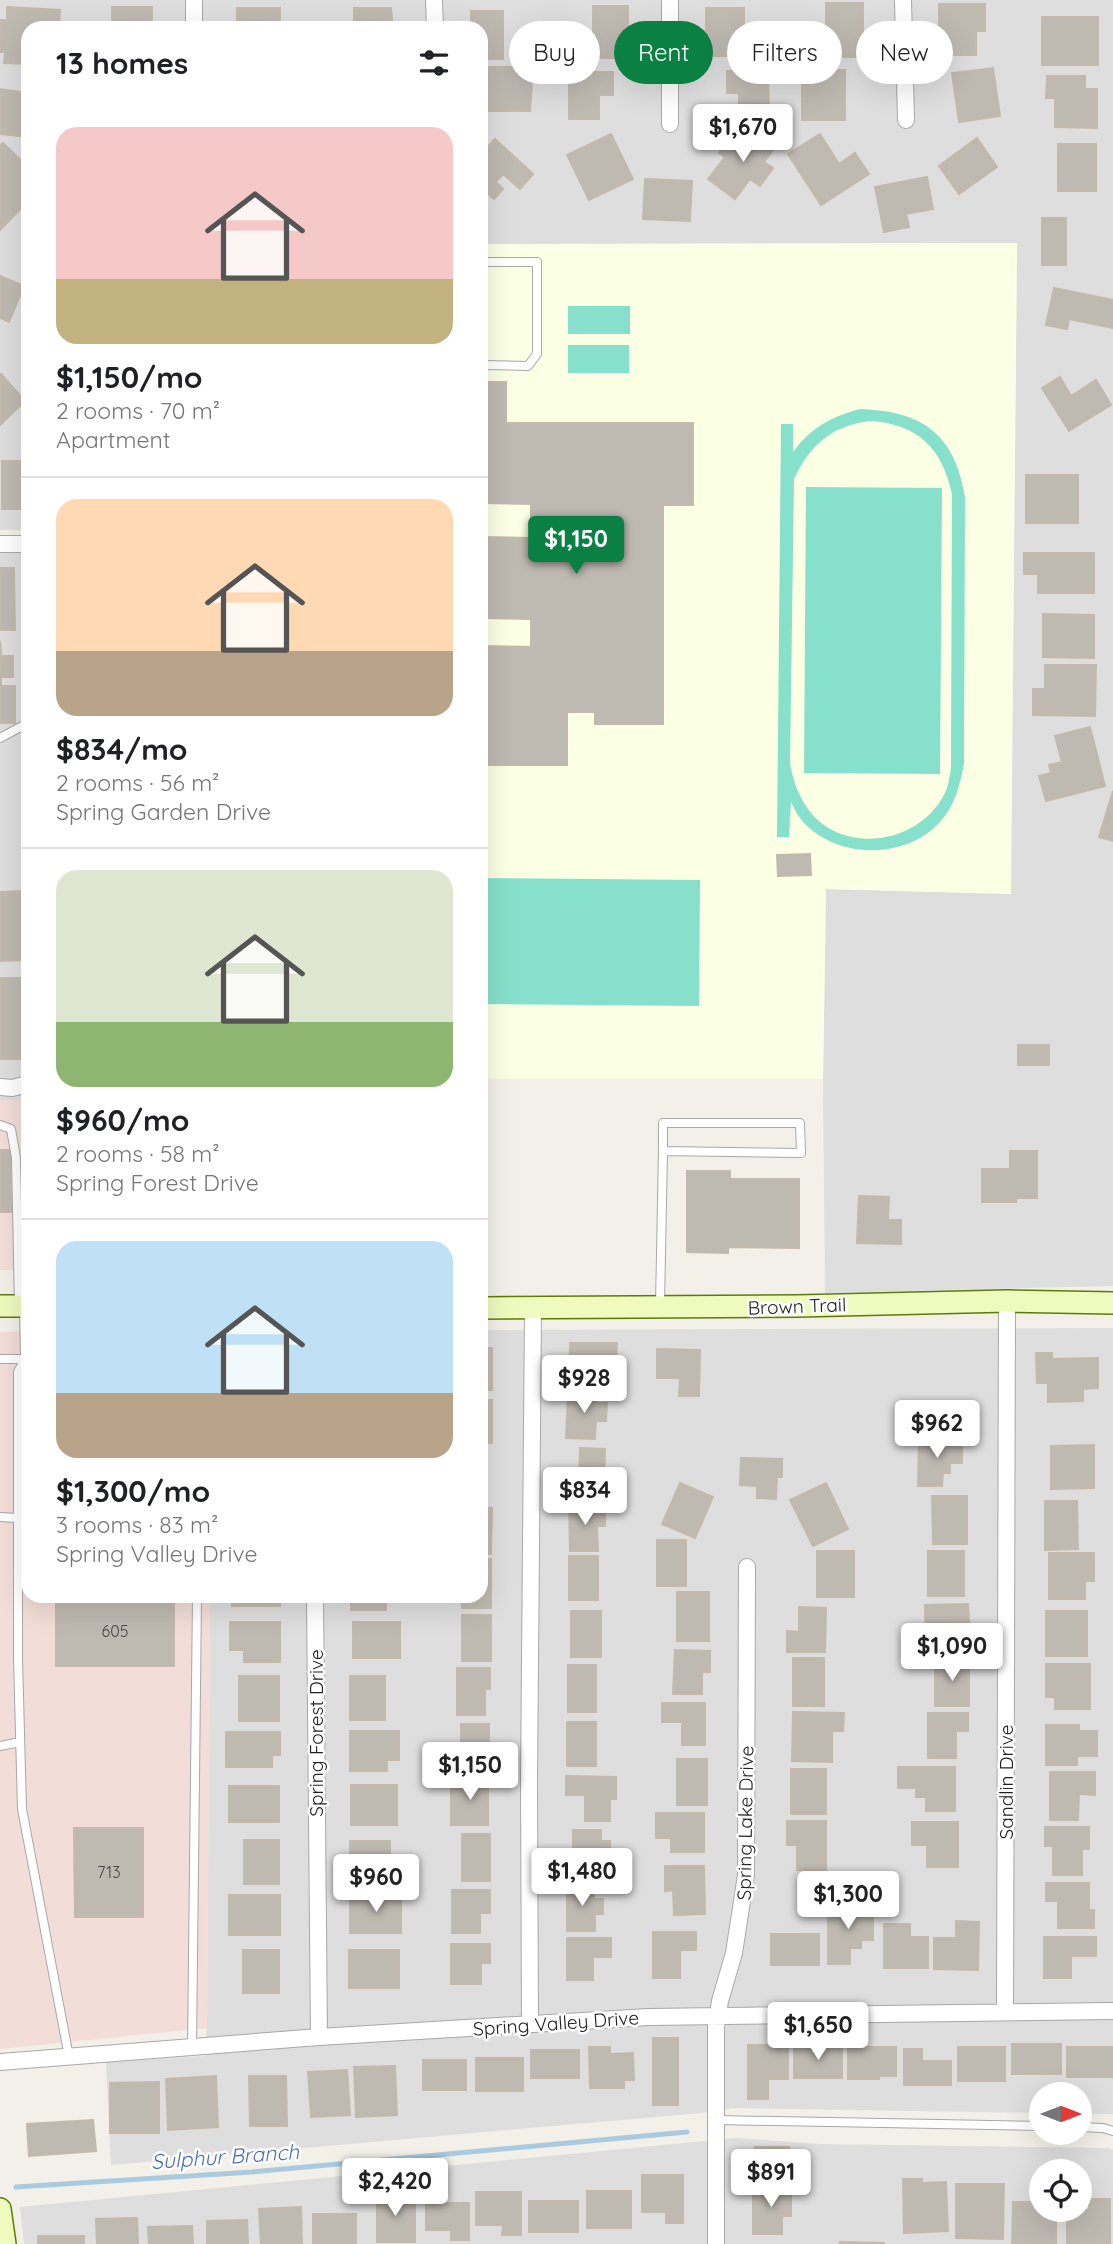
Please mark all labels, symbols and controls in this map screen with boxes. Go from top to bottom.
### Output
chip: Buy [509,21,600,84]
chip: Rent [614,21,713,84]
chip: Filters [727,21,842,84]
chip: New [856,21,953,84]
text: 13 homes [56,44,188,82]
icon: filters [415,44,453,82]
pin: $1,670 [686,104,800,164]
text: $1,670 [709,112,777,141]
icon: home [192,173,318,299]
text: $1,150/mo [56,358,203,396]
text: 2 rooms · 70 m² [56,396,220,425]
text: Apartment [56,425,170,454]
pin: $1,150 [519,516,633,576]
text: $1,150 [544,524,608,553]
icon: home [192,545,318,671]
text: $834/mo [56,730,188,768]
text: 2 rooms · 56 m² [56,768,219,797]
text: Spring Garden Drive [56,797,271,826]
icon: home [192,916,318,1042]
text: $960/mo [56,1101,189,1139]
text: 2 rooms · 58 m² [56,1139,219,1168]
text: Spring Forest Drive [56,1168,259,1197]
icon: home [192,1287,318,1413]
street label: Brown Trail [747,1292,847,1320]
pin: $928 [543,1356,625,1415]
text: $928 [558,1363,610,1392]
pin: $962 [896,1400,978,1460]
text: $962 [911,1408,963,1437]
pin: $834 [544,1468,626,1527]
text: $1,300/mo [56,1472,210,1510]
text: $834 [559,1475,611,1504]
text: 3 rooms · 83 m² [56,1510,218,1539]
text: Spring Valley Drive [56,1539,257,1568]
house number: 605 [102,1621,128,1641]
pin: $1,090 [895,1624,1009,1683]
text: $1,090 [917,1631,987,1660]
street label: Spring Forest Drive [304,1649,328,1817]
street label: Sandlin Drive [994,1724,1018,1840]
pin: $1,150 [413,1742,527,1802]
street label: Spring Lake Drive [732,1745,758,1901]
text: $1,150 [438,1750,502,1779]
pin: $1,480 [525,1848,639,1908]
pin: $960 [335,1854,417,1914]
text: $1,480 [547,1856,617,1885]
house number: 713 [97,1862,121,1882]
text: $960 [349,1862,403,1891]
pin: $1,300 [791,1871,905,1931]
text: $1,300 [813,1879,883,1908]
pin: $1,650 [761,2002,875,2062]
street label: Spring Valley Drive [472,2005,640,2041]
text: $1,650 [783,2010,853,2039]
north arrow [1029,2082,1092,2146]
map controls [1029,2082,1092,2222]
water label: Sulphur Branch [150,2138,301,2174]
pin: $891 [730,2150,812,2209]
text: $891 [747,2157,795,2186]
pin: $2,420 [338,2158,452,2218]
button: locate [1029,2159,1092,2222]
text: $2,420 [358,2166,432,2195]

